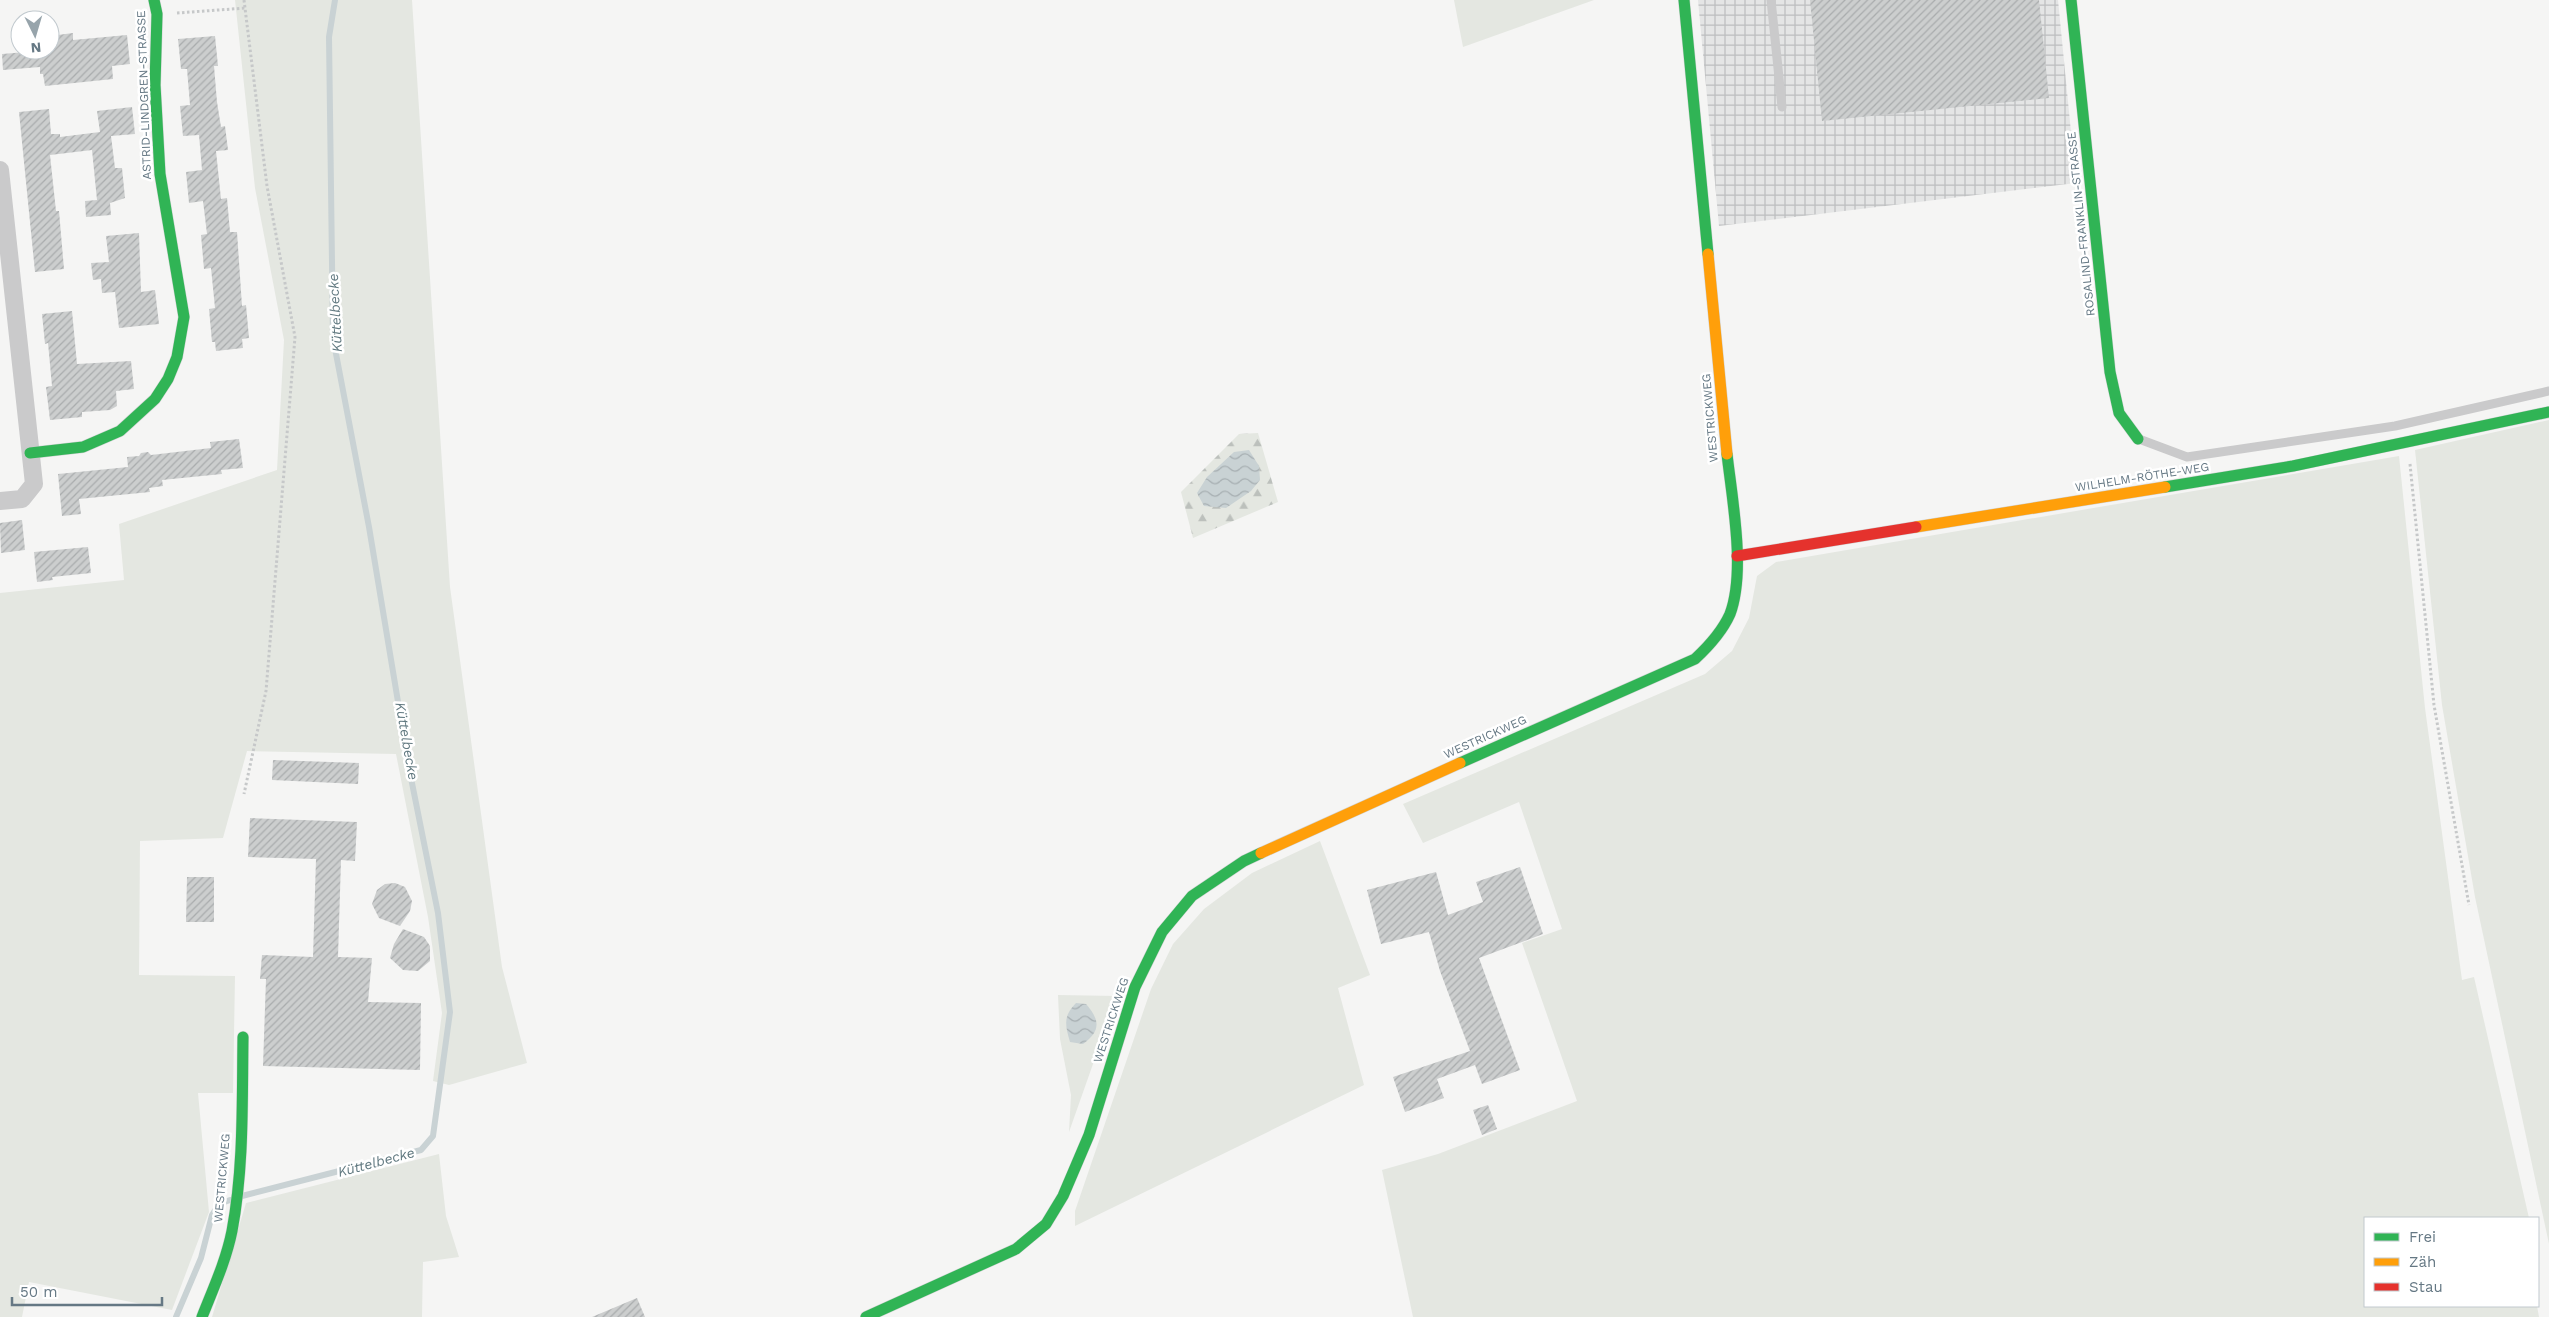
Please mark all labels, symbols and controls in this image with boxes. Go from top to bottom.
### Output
north arrow [10,10,60,60]
street label: ASTRID-LINDGREN-STRASSE [134,10,154,180]
text: N [30,40,42,56]
street label: ROSALIND-FRANKLIN-STRASSE [2064,131,2098,317]
water label: Küttelbecke [325,273,345,353]
street label: WESTRICKWEG [1699,373,1721,463]
street label: WILHELM-RÖTHE-WEG [2074,459,2210,495]
water label: Küttelbecke [392,701,422,781]
street label: WESTRICKWEG [1441,712,1529,762]
street label: WESTRICKWEG [1091,975,1131,1065]
street label: WESTRICKWEG [211,1133,233,1223]
water label: Küttelbecke [336,1144,416,1180]
legend [2364,1217,2539,1307]
text: Frei [2409,1228,2436,1246]
text: Zäh [2409,1253,2436,1271]
scale bar [12,1274,162,1306]
text: Stau [2409,1278,2443,1296]
text: 50 m [20,1283,57,1301]

